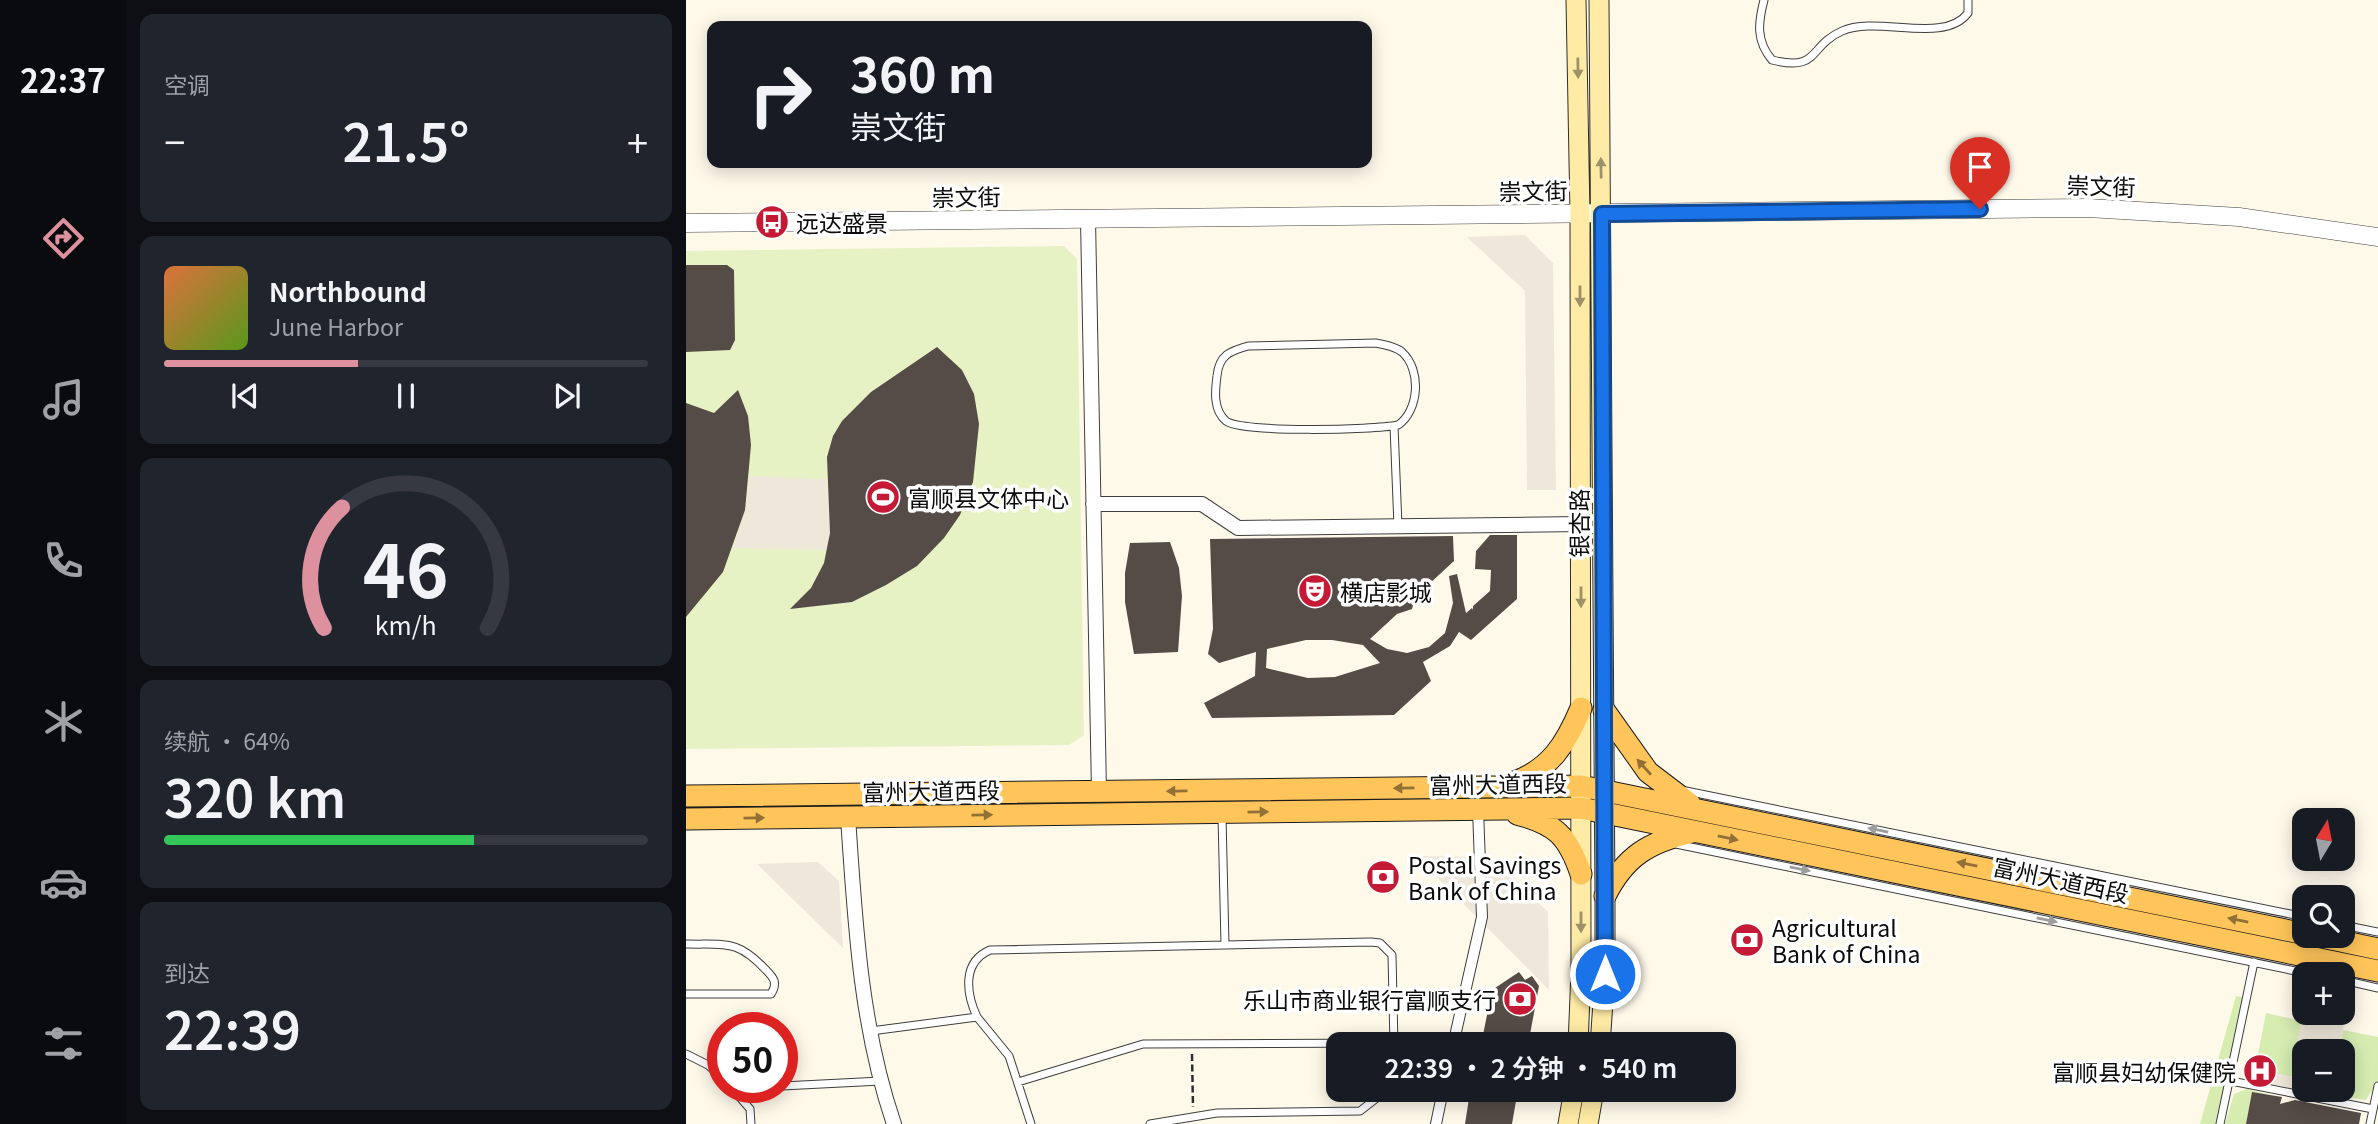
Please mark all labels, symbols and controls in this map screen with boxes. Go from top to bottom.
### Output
text: 360 m [850,36,995,107]
icon: right [735,49,826,140]
text: 22:37 [20,56,106,102]
one-way arrow [1572,57,1583,79]
text: 空调 [164,67,210,101]
text: 21.5° [342,102,470,177]
text: 崇文街 [850,102,946,148]
text: − [164,113,185,168]
text: + [627,113,648,168]
pin [1950,137,2010,209]
icon: arrive [1961,148,1999,186]
one-way arrow [1595,157,1607,179]
street label: 崇文街 [2066,167,2136,203]
street label: 崇文街 [1498,172,1568,208]
street label: 崇文街 [931,178,1001,214]
bus stop icon: 远达盛景 [753,203,791,241]
place label: 远达盛景 [796,205,888,239]
icon: directions [39,214,88,263]
text: Northbound [269,272,427,309]
one-way arrow [1574,285,1586,307]
text: June Harbor [269,309,403,343]
icon: music [39,375,88,424]
icon: previous [226,377,264,415]
icon: pause [387,377,425,415]
icon: next [548,377,586,415]
sports icon: 富顺县文体中心 [864,478,902,516]
place label: 富顺县文体中心 [908,480,1069,514]
street label: 银杏路 [1561,489,1595,558]
text: 46 [363,514,449,619]
icon: phone [39,536,88,585]
theatre icon: 横店影城 [1296,572,1334,610]
place label: 横店影城 [1340,574,1432,608]
one-way arrow [1575,586,1587,608]
text: km/h [375,606,437,642]
icon: climate [39,697,88,746]
text: 续航 · 64% [164,723,290,757]
text: 320 km [164,758,346,833]
one-way arrow [1637,758,1652,775]
street label: 富州大道西段 [1429,765,1567,801]
street label: 富州大道西段 [862,772,1000,808]
one-way arrow [1393,782,1415,794]
one-way arrow [1166,785,1188,797]
one-way arrow [1247,806,1269,818]
north arrow [2292,808,2356,872]
map controls [2292,808,2355,1102]
one-way arrow [971,809,993,821]
one-way arrow [743,812,765,824]
one-way arrow [1867,824,1889,835]
one-way arrow [1717,832,1739,843]
place label: Postal Savings Bank of China [1408,847,1561,907]
street label: 富州大道西段 [1990,848,2132,910]
icon: car [39,858,88,907]
bank icon: Postal Savings Bank of China [1364,858,1402,896]
one-way arrow [1956,859,1978,870]
one-way arrow [1789,864,1811,875]
button: search [2292,885,2355,948]
place label: Agricultural Bank of China [1772,910,1920,970]
one-way arrow [1575,911,1587,933]
one-way arrow [2036,914,2058,925]
one-way arrow [2227,915,2249,926]
bank icon: Agricultural Bank of China [1728,921,1766,959]
position arrow [1568,937,1642,1011]
text: 到达 [164,955,210,989]
button: + [2292,962,2355,1025]
bank icon: 乐山市商业银行富顺支行 [1501,980,1539,1018]
place label: 乐山市商业银行富顺支行 [1243,982,1496,1016]
text: 22:39 [164,990,301,1065]
speed limit sign: 50 [707,1012,798,1103]
icon: filters [39,1019,88,1068]
button: − [2292,1039,2355,1102]
text: 22:39 · 2 分钟 · 540 m [1385,1048,1677,1085]
hospital icon: 富顺县妇幼保健院 [2241,1052,2279,1090]
place label: 富顺县妇幼保健院 [2052,1054,2236,1088]

